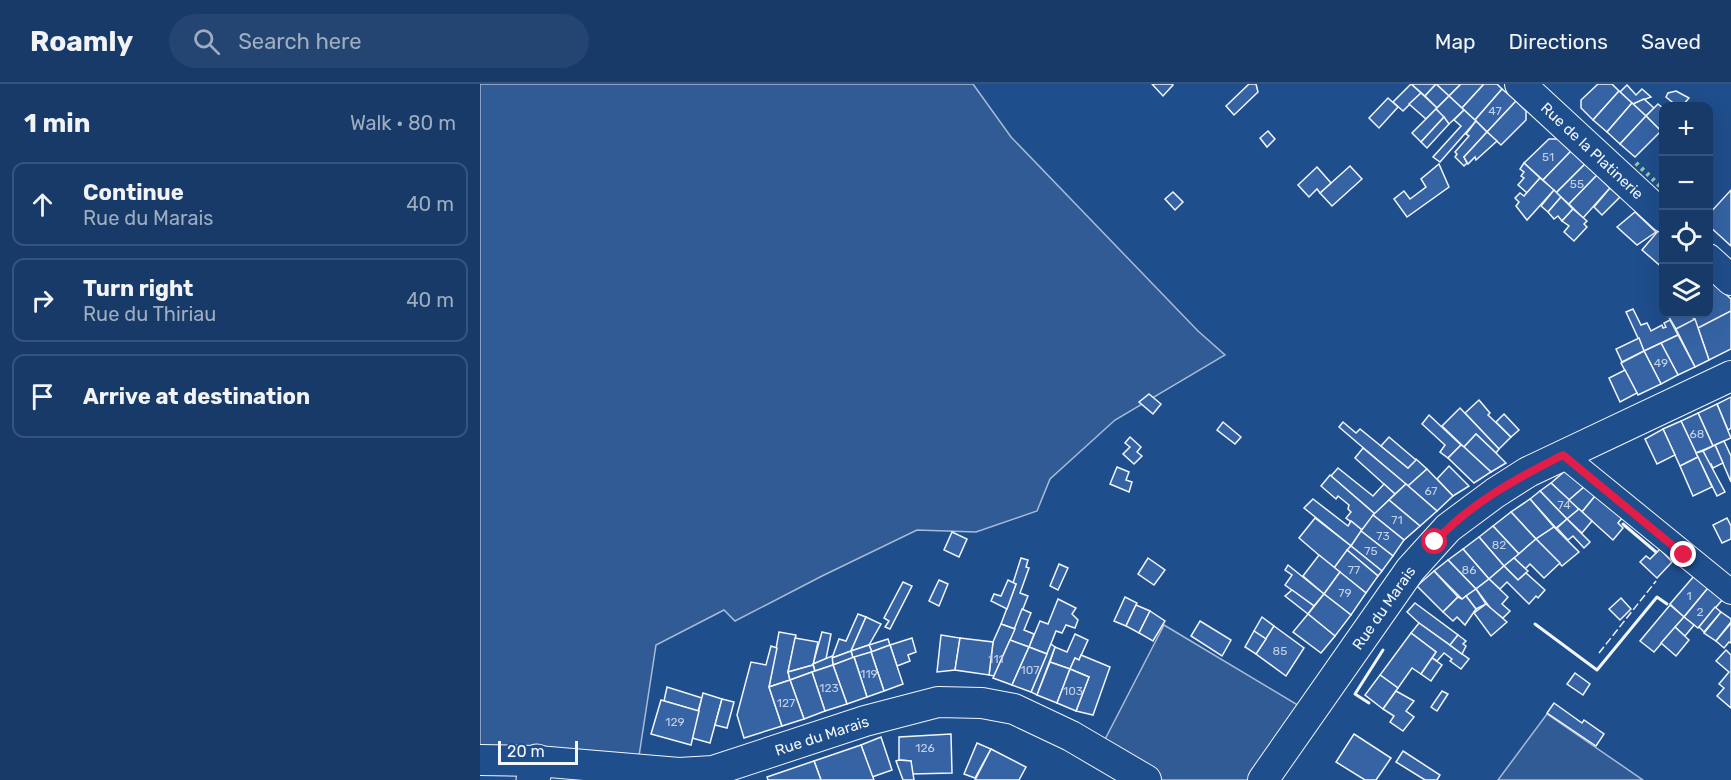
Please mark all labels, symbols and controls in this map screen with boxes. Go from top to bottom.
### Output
search box [169,14,589,68]
text: Roamly [30,25,133,58]
icon: search [190,25,223,58]
text: Search here [238,28,362,55]
text: Map [1435,29,1476,54]
text: Directions [1509,29,1608,54]
text: Saved [1641,29,1701,54]
street label: Rue de la Platinerie [1537,99,1647,203]
map controls [1659,102,1713,318]
button: + [1659,102,1713,156]
house number: 47 [1488,104,1502,118]
text: 1 min [24,108,90,139]
text: Walk · 80 m [350,111,456,135]
house number: 51 [1542,150,1554,164]
button: − [1659,156,1713,210]
house number: 55 [1570,177,1584,191]
text: Continue [83,179,184,206]
icon: ahead [26,188,59,221]
text: 40 m [406,192,454,216]
text: Rue du Marais [83,206,214,230]
button: locate [1659,210,1713,264]
button: layers [1659,264,1713,318]
text: Turn right [83,275,193,302]
icon: right [26,284,59,317]
text: 40 m [406,288,454,312]
text: Rue du Thiriau [83,302,216,326]
house number: 49 [1654,356,1668,370]
icon: arrive [26,380,59,413]
text: Arrive at destination [83,383,310,410]
house number: 68 [1690,427,1704,441]
house number: 67 [1424,484,1438,498]
house number: 74 [1557,498,1571,512]
house number: 71 [1391,513,1403,527]
route start [1421,528,1447,554]
house number: 73 [1376,529,1390,543]
house number: 82 [1492,538,1506,552]
route end [1670,541,1696,567]
house number: 75 [1364,544,1378,558]
street label: Rue du Marais [1349,562,1420,653]
house number: 77 [1348,563,1360,577]
house number: 86 [1462,563,1476,577]
house number: 79 [1338,586,1352,600]
house number: 1 [1686,589,1692,603]
house number: 2 [1696,605,1704,619]
house number: 85 [1273,644,1287,658]
house number: 111 [988,652,1004,666]
house number: 107 [1021,663,1039,677]
house number: 119 [860,667,878,681]
house number: 123 [819,681,839,695]
house number: 103 [1063,684,1083,698]
house number: 127 [777,696,795,710]
street label: Rue du Marais [773,712,872,760]
house number: 129 [665,715,685,729]
scale bar [498,738,578,766]
house number: 126 [915,741,935,755]
text: 20 m [507,742,545,761]

